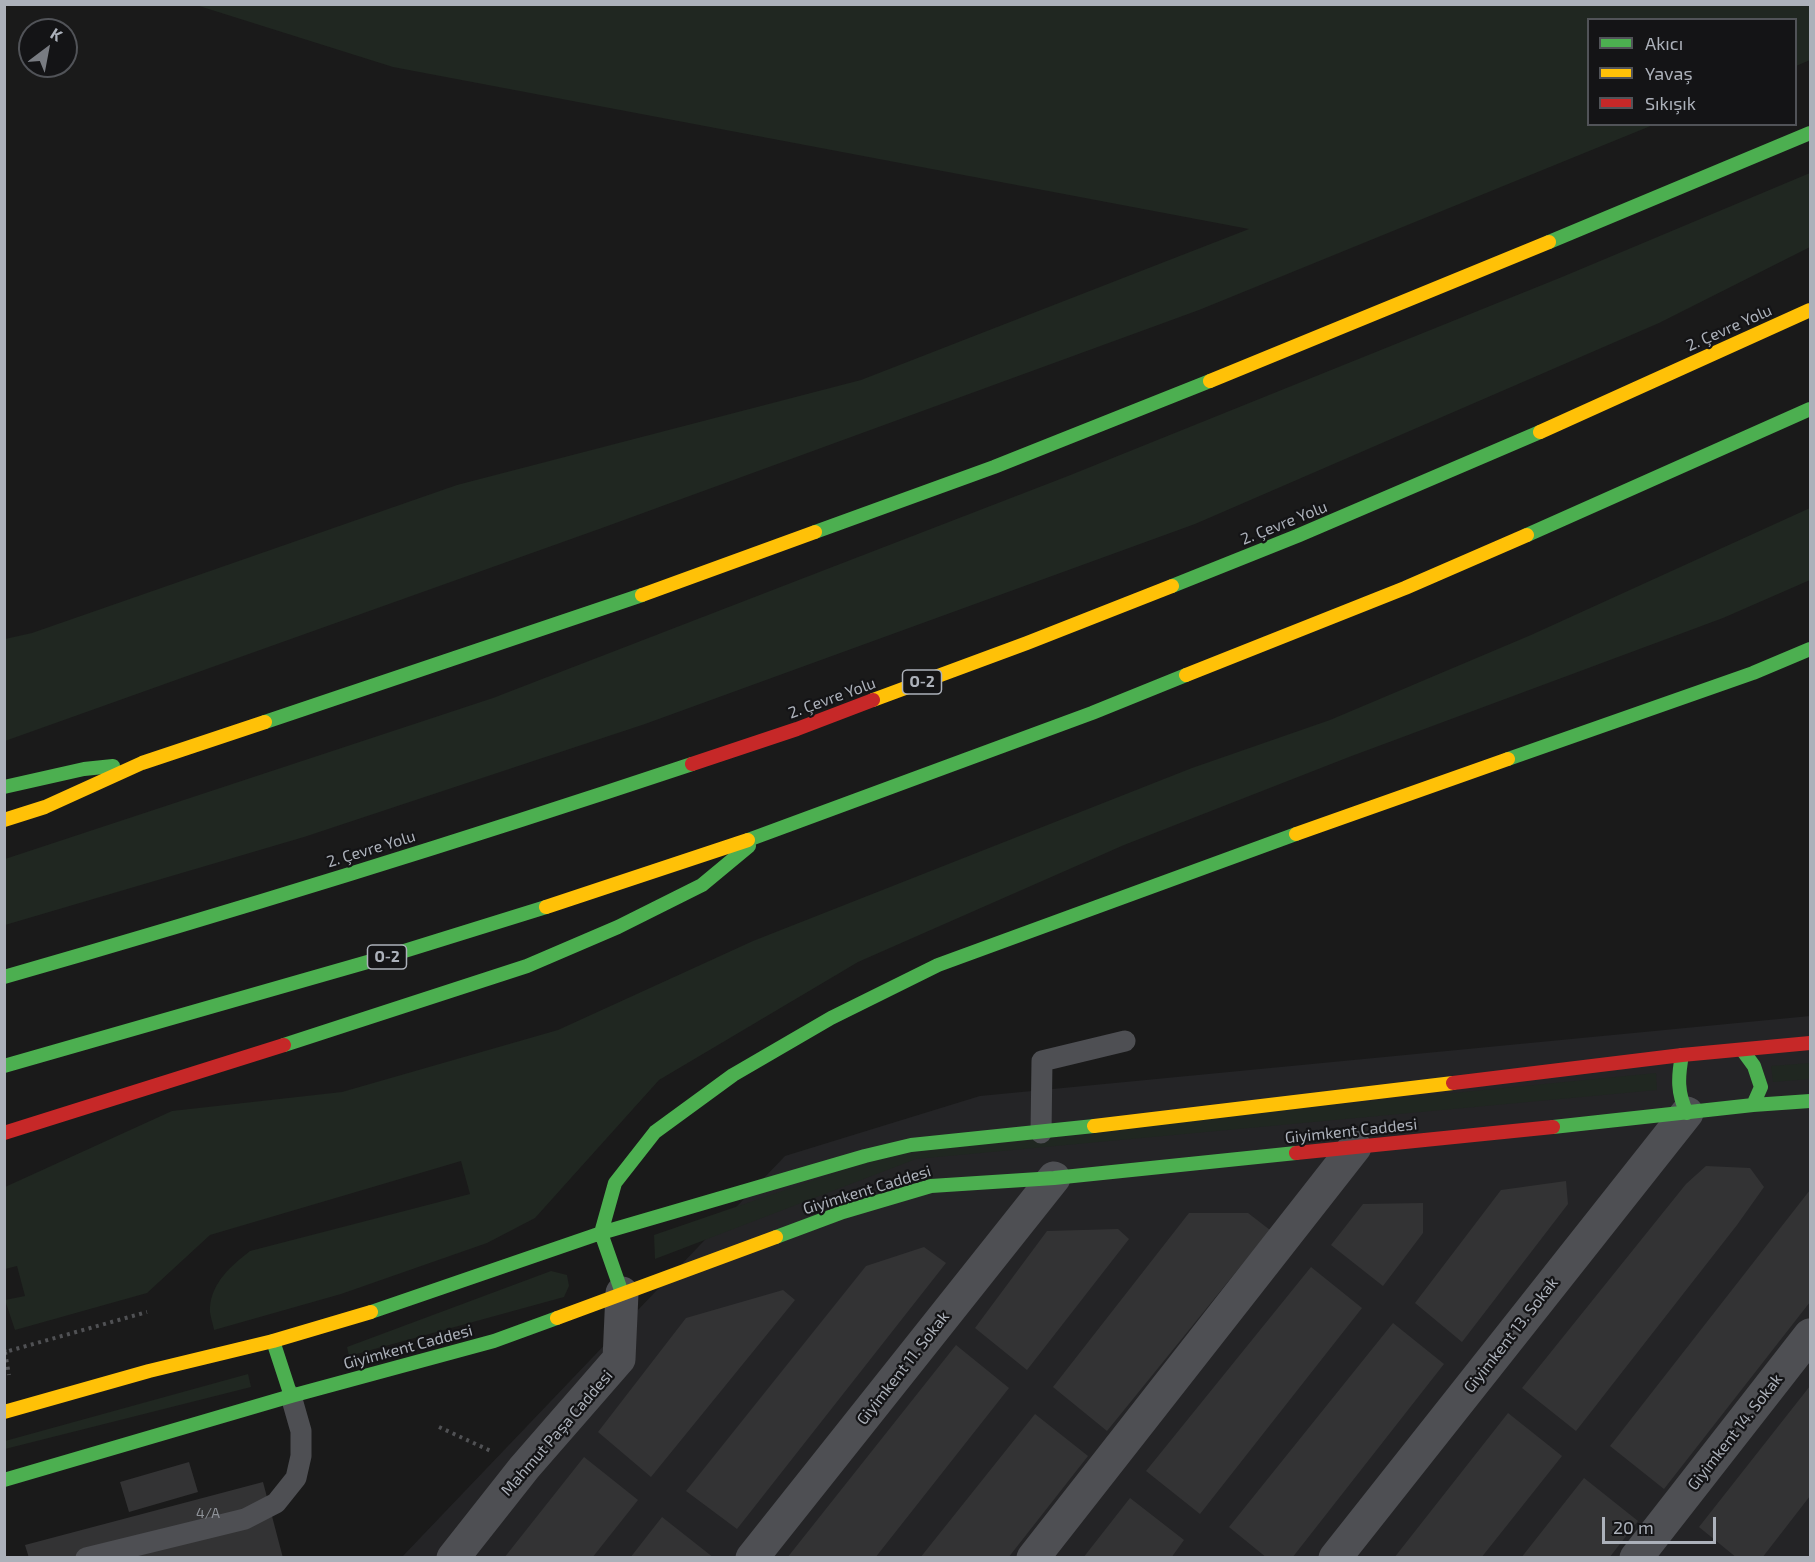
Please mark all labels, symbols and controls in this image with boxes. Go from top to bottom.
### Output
north arrow [18,18,78,78]
legend [1587,18,1797,126]
text: K [47,23,66,45]
text: Akıcı [1645,32,1683,54]
text: Yavaş [1645,62,1693,84]
text: Sıkışık [1645,92,1696,114]
street label: 2. Çevre Yolu [1683,301,1775,355]
street label: 2. Çevre Yolu [1238,497,1330,549]
road number: O-2 [902,670,942,694]
street label: 2. Çevre Yolu [786,673,878,723]
street label: 2. Çevre Yolu [324,826,418,872]
road number: O-2 [368,945,406,969]
street label: Giyimkent Caddesi [1284,1115,1418,1147]
street label: Giyimkent Caddesi [801,1161,933,1219]
street label: Giyimkent 13. Sokak [1460,1273,1562,1397]
street label: Giyimkent 11. Sokak [853,1307,953,1429]
street label: Giyimkent Caddesi [341,1321,475,1373]
street label: Mahmut Paşa Caddesi [497,1366,617,1500]
street label: Giyimkent 14. Sokak [1684,1370,1786,1494]
house number: 4/A [196,1505,220,1521]
scale bar [1605,1505,1719,1543]
text: 20 m [1613,1516,1654,1538]

